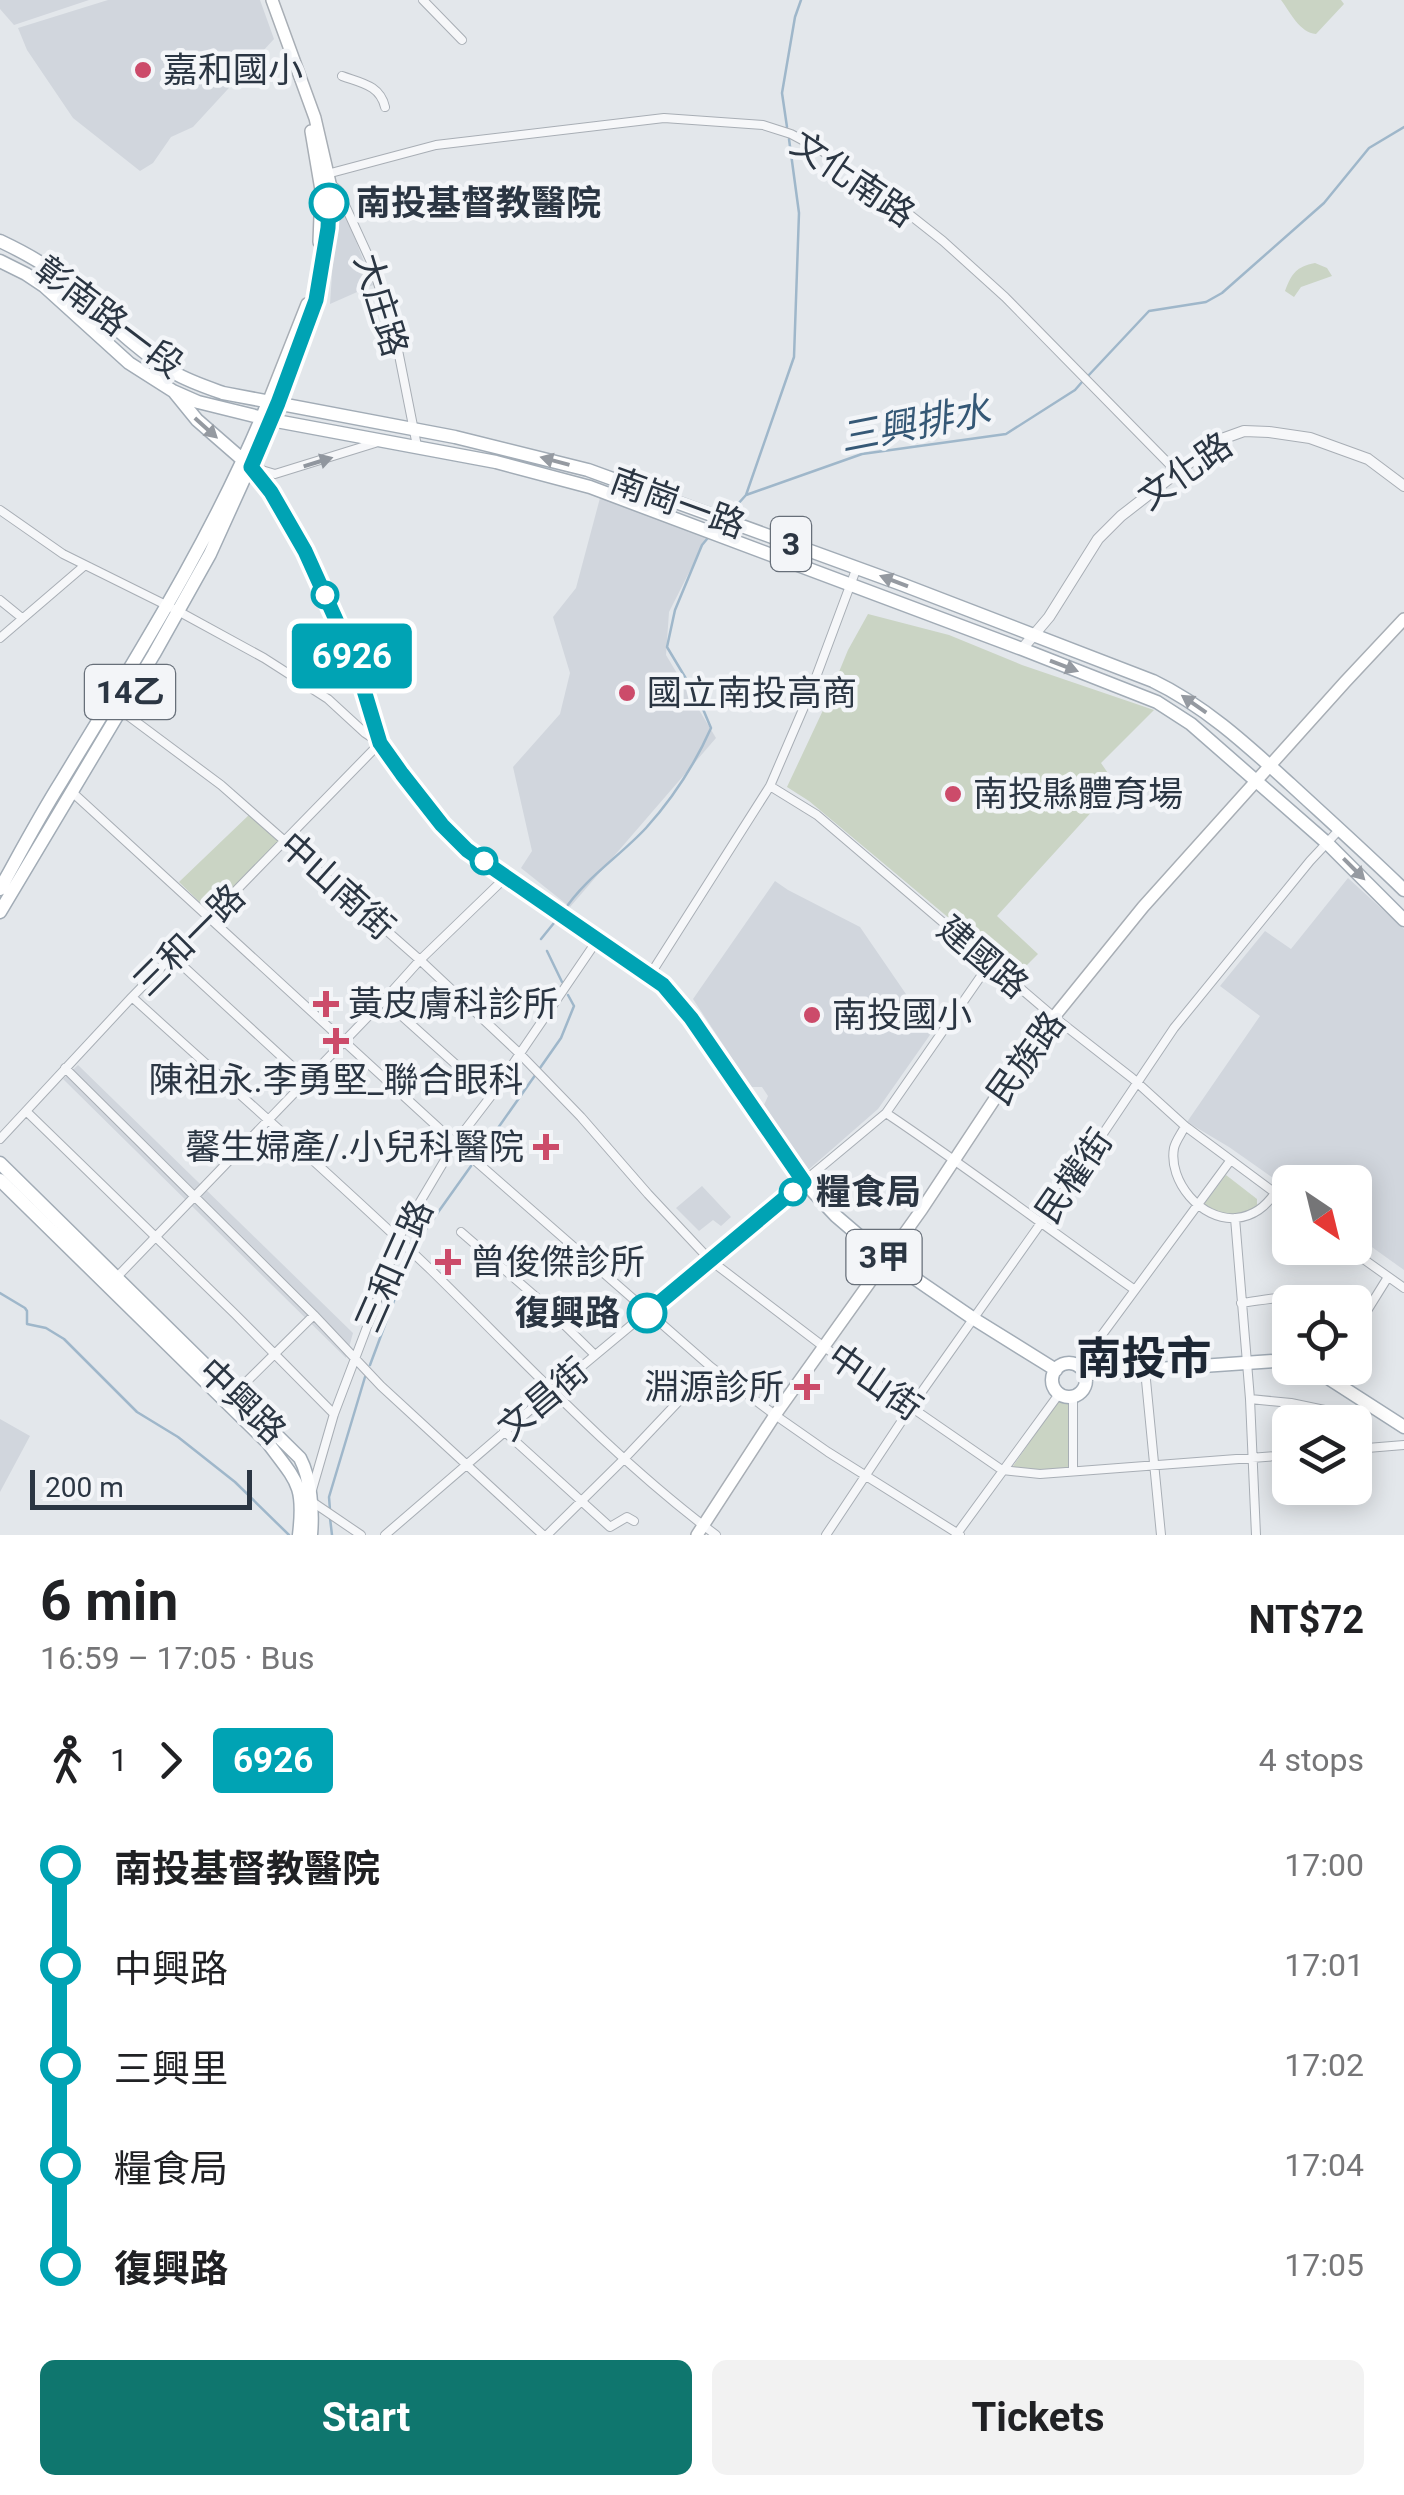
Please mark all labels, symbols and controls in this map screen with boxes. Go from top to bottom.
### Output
place label: 嘉和國小 [163,50,303,91]
marker: 嘉和國小 [132,59,154,81]
street label: 文化南路 [783,123,922,236]
place label: 南投基督教醫院 [356,183,601,224]
marker: 南投基督教醫院 [310,184,348,222]
street label: 彰南路一段 [26,248,191,386]
street label: 大庄路 [346,249,415,361]
water label: 三興排水 [836,388,996,460]
one-way arrow [193,416,218,438]
street label: 文化路 [1131,424,1240,518]
one-way arrow [539,453,570,469]
one-way arrow [303,454,333,469]
street label: 南崗一路 [605,460,751,547]
road number: 3 [771,517,811,571]
one-way arrow [879,573,909,588]
unlabelled marker [312,582,338,608]
line badge: 6926 [282,624,422,688]
text: 6926 [312,636,392,677]
one-way arrow [1049,658,1079,674]
road number: 14乙 [85,665,175,719]
place label: 國立南投高商 [647,673,857,714]
marker: 國立南投高商 [616,682,638,704]
one-way arrow [1181,695,1208,714]
place label: 南投縣體育場 [973,774,1183,815]
marker: 南投縣體育場 [942,783,964,805]
street label: 中山南街 [271,824,402,948]
unlabelled marker [471,848,497,874]
one-way arrow [1342,857,1365,881]
street label: 三和一路 [125,876,253,1004]
street label: 建國路 [929,908,1036,1007]
place label: 黃皮膚科診所 [348,984,558,1025]
marker: 黃皮膚科診所 [313,991,339,1017]
place label: 南投國小 [832,995,972,1036]
marker: 南投國小 [801,1004,823,1026]
street label: 民族路 [979,1004,1074,1113]
marker: 陳祖永.李勇堅_聯合眼科 [323,1028,349,1054]
place label: 陳祖永.李勇堅_聯合眼科 [148,1060,524,1101]
street label: 民權街 [1027,1122,1121,1231]
place label: 馨生婦產/.小兒科醫院 [185,1127,524,1168]
marker: 馨生婦產/.小兒科醫院 [533,1134,559,1160]
north arrow [1272,1165,1372,1265]
map controls [1272,1165,1372,1505]
place label: 糧食局 [816,1172,921,1213]
marker: 糧食局 [780,1179,806,1205]
street label: 三和三路 [347,1194,442,1338]
road number: 3甲 [846,1230,922,1284]
place label: 曾俊傑診所 [470,1242,645,1283]
marker: 曾俊傑診所 [435,1249,461,1275]
button: locate [1272,1285,1372,1385]
place label: 復興路 [515,1293,620,1334]
marker: 復興路 [628,1294,666,1332]
district label: 南投市 [1076,1332,1212,1385]
street label: 中山街 [820,1335,929,1429]
street label: 中興路 [190,1350,294,1453]
street label: 文昌街 [490,1350,597,1449]
place label: 淵源診所 [644,1367,784,1408]
marker: 淵源診所 [794,1374,820,1400]
button: layers [1272,1405,1372,1505]
scale bar [30,1465,252,1510]
text: 200 m [45,1471,124,1504]
text: 6 min [40,1569,178,1633]
text: NT$72 [1249,1598,1364,1642]
text: 16:59 – 17:05 · Bus [40,1639,315,1677]
icon: walk [40,1733,95,1788]
icon: forward [143,1733,198,1788]
text: 6926 [233,1740,313,1781]
text: 1 [110,1741,128,1779]
text: 4 stops [1259,1741,1364,1779]
text: 17:00 [1284,1846,1364,1884]
text: 南投基督教醫院 [114,1847,380,1891]
text: 17:01 [1284,1946,1364,1984]
text: 中興路 [114,1947,228,1991]
text: 17:02 [1284,2046,1364,2084]
text: 三興里 [114,2047,228,2091]
text: 17:04 [1284,2146,1364,2184]
text: 糧食局 [114,2147,228,2191]
text: 17:05 [1284,2246,1364,2284]
text: 復興路 [114,2247,228,2291]
button: Start [40,2360,692,2475]
button: Tickets [712,2360,1364,2475]

